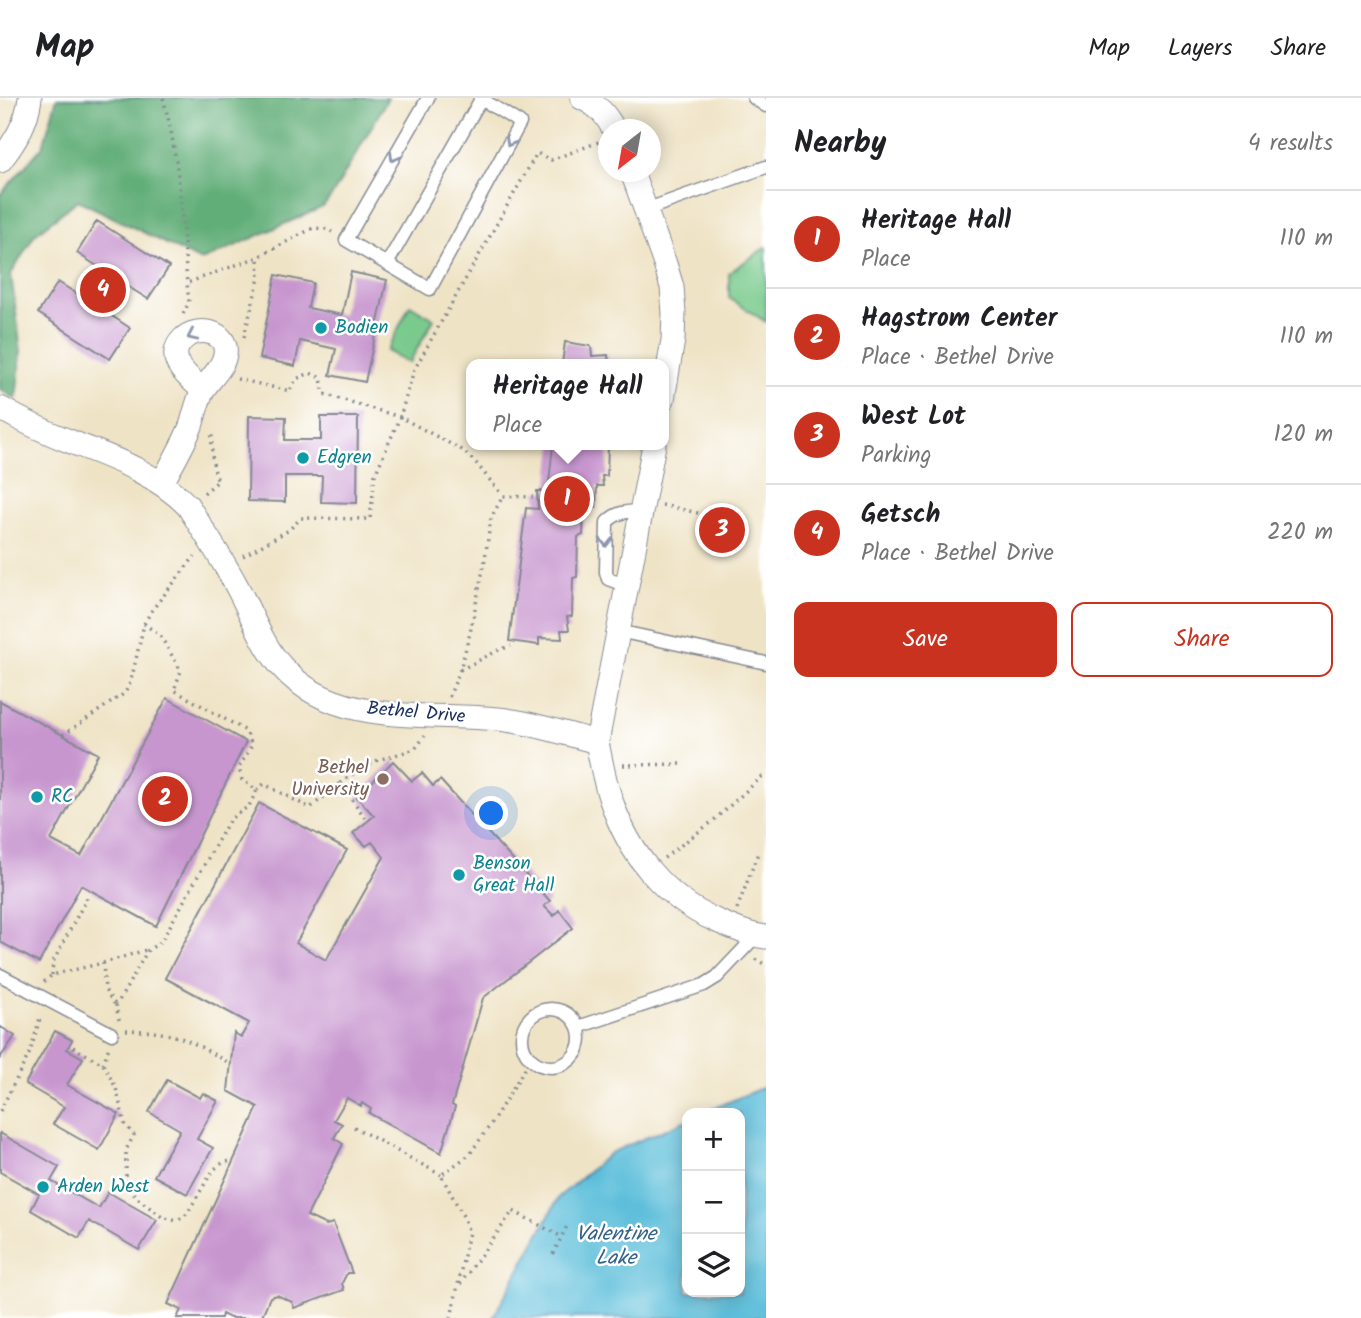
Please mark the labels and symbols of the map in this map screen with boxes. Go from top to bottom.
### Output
north arrow [598,119,661,182]
one-way arrow [505,135,518,147]
one-way arrow [389,150,402,163]
pin: 4 [80,264,126,316]
place label: Bodien [335,313,388,343]
marker: Bodien [313,320,329,336]
one-way arrow [187,328,199,342]
place label: Edgren [317,443,372,473]
marker: Edgren [295,450,311,466]
pin: 1 [544,473,590,525]
pin: 3 [699,504,745,556]
one-way arrow [599,537,614,548]
street label: Bethel Drive [366,694,467,732]
place label: Bethel University [291,753,370,805]
marker: Bethel University [375,771,391,787]
pin: 2 [142,773,188,825]
place label: RC [51,782,73,812]
marker: RC [29,789,45,805]
your location [474,796,508,830]
place label: Benson Great Hall [473,849,555,901]
marker: Benson Great Hall [451,867,467,883]
place label: Arden West [57,1172,150,1202]
marker: Arden West [35,1179,51,1195]
water label: Valentine Lake [576,1218,659,1275]

